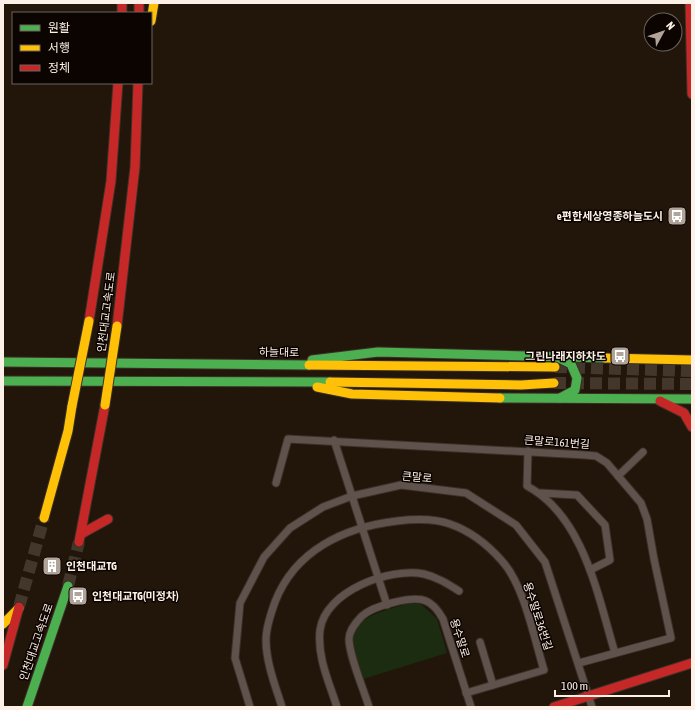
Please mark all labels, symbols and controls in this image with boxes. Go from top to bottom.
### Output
legend [12,12,152,84]
north arrow [643,12,683,52]
text: N [664,19,677,32]
text: 원활 [48,21,70,35]
text: 서행 [48,41,70,55]
text: 정체 [48,61,70,75]
bus stop icon: e편한세상영종하늘도시 [666,205,688,227]
place label: e편한세상영종하늘도시 [557,210,663,222]
street label: 인천대교고속도로 [95,271,117,353]
bus stop icon: 그린나래지하차도 [609,345,631,367]
street label: 하늘대로 [259,346,299,358]
place label: 그린나래지하차도 [525,350,606,362]
street label: 큰말로161번길 [524,434,590,450]
street label: 큰말로 [401,470,433,484]
building icon: 인천대교TG [41,555,63,577]
place label: 인천대교TG [66,560,117,572]
street label: 용수말로36번길 [521,580,555,652]
bus stop icon: 인천대교TG(미정차) [67,585,89,607]
place label: 인천대교TG(미정차) [92,590,179,602]
street label: 인천대교고속도로 [17,602,55,682]
street label: 용수말로 [448,617,472,659]
scale bar [555,672,669,698]
text: 100 m [561,679,588,693]

